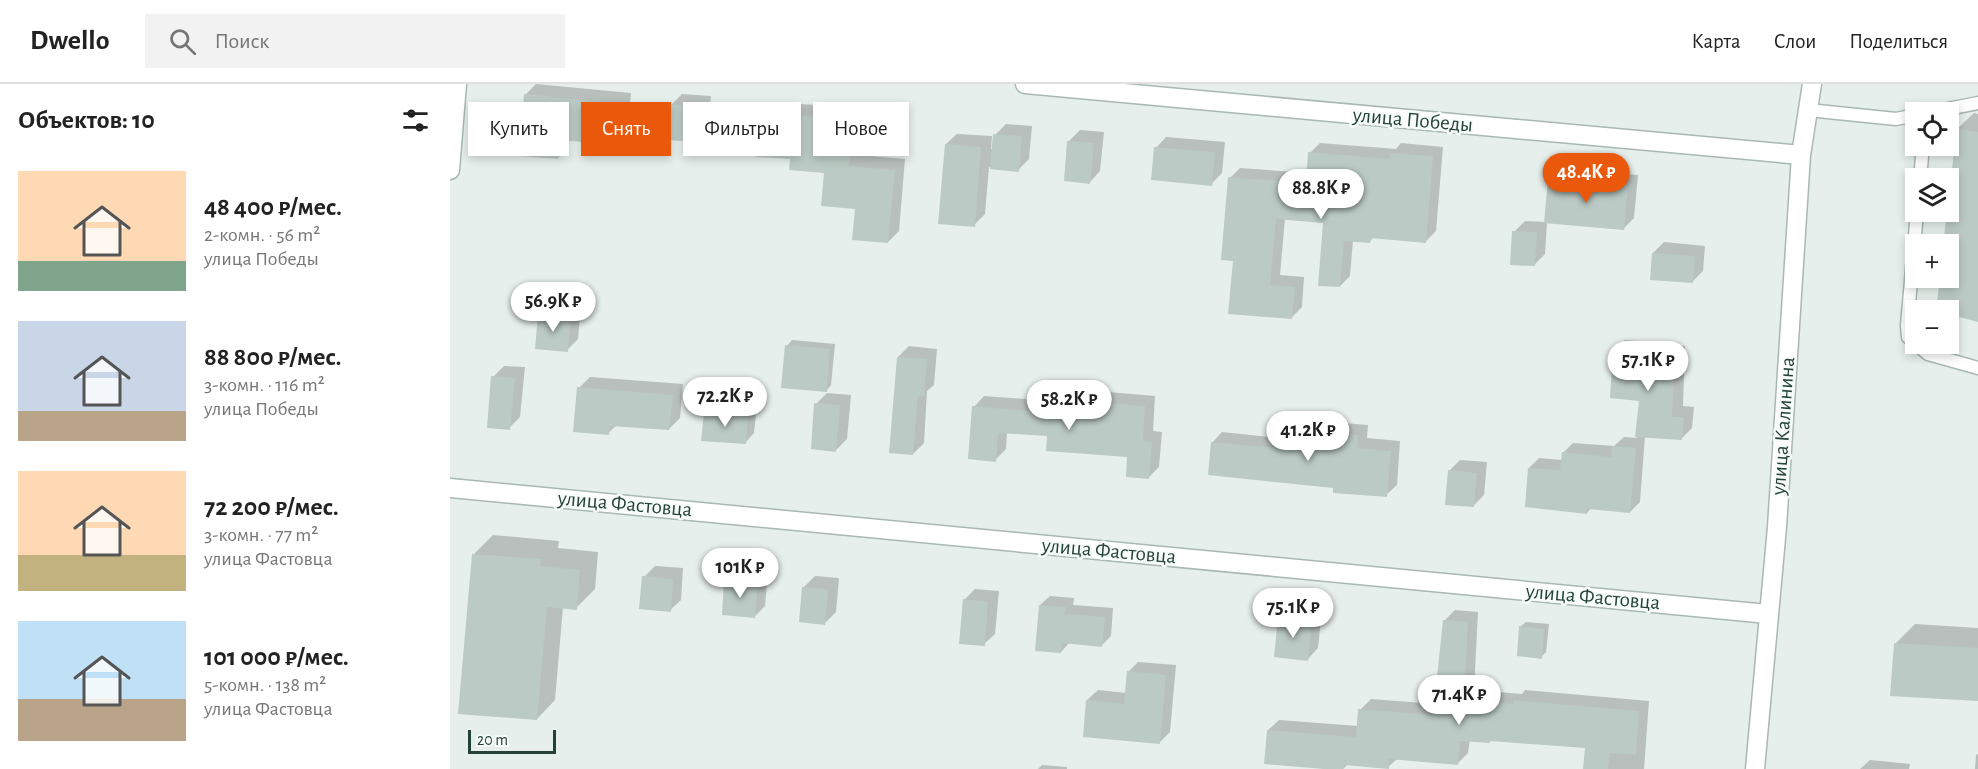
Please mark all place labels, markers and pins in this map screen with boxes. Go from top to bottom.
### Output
pin: 48.4K ₽ [1531,153,1641,204]
pin: 88.8K ₽ [1266,169,1376,220]
pin: 56.9K ₽ [498,282,608,333]
pin: 57.1K ₽ [1593,341,1703,392]
pin: 72.2K ₽ [670,377,780,428]
pin: 58.2K ₽ [1014,380,1124,431]
pin: 41.2K ₽ [1253,411,1363,462]
pin: 101K ₽ [691,548,789,599]
pin: 75.1K ₽ [1238,588,1348,639]
pin: 71.4K ₽ [1404,675,1514,726]

